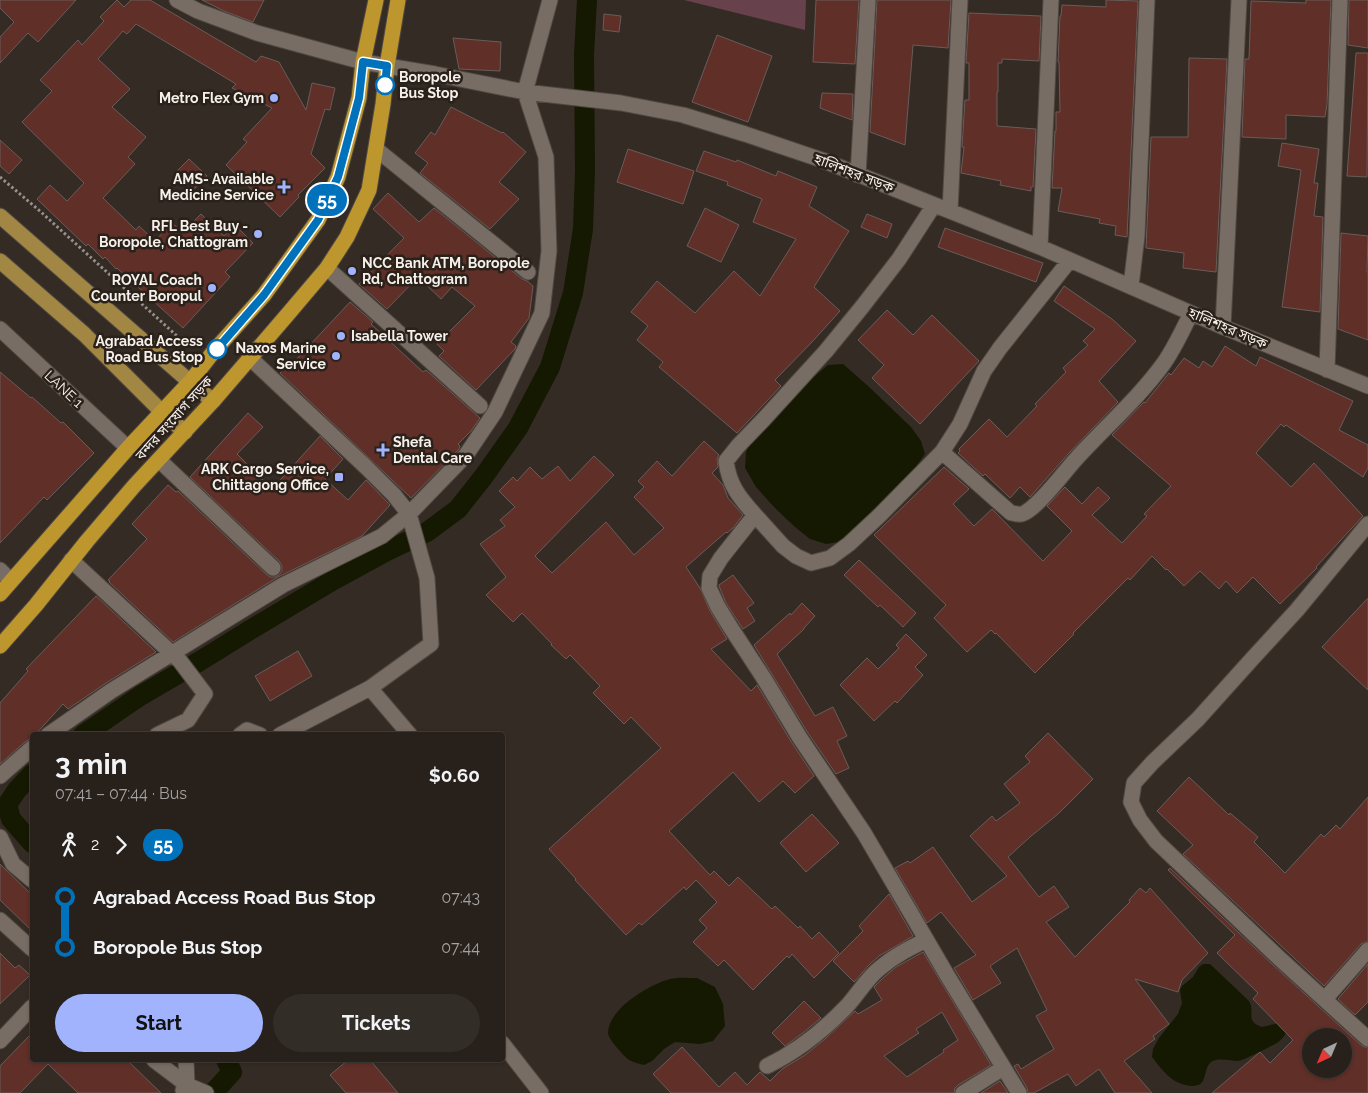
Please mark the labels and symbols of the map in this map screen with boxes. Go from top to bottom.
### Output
place label: Boropole Bus Stop [399,69,462,101]
marker: Boropole Bus Stop [375,75,395,95]
place label: Metro Flex Gym [159,90,264,106]
marker: Metro Flex Gym [268,92,280,104]
street label: হালিশহর সড়ক [811,150,897,196]
place label: AMS- Available Medicine Service [159,171,275,203]
marker: AMS- Available Medicine Service [278,181,290,193]
line badge: 55 [304,184,350,216]
place label: RFL Best Buy - Boropole, Chattogram [99,218,248,250]
marker: RFL Best Buy - Boropole, Chattogram [252,228,264,240]
place label: NCC Bank ATM, Boropole Rd, Chattogram [362,255,530,287]
marker: NCC Bank ATM, Boropole Rd, Chattogram [346,265,358,277]
place label: ROYAL Coach Counter Boropul [91,272,203,304]
marker: ROYAL Coach Counter Boropul [206,282,218,294]
street label: হালিশহর সড়ক [1185,304,1270,352]
place label: Isabella Tower [351,328,448,344]
marker: Isabella Tower [335,330,347,342]
place label: Agrabad Access Road Bus Stop [96,333,203,365]
marker: Agrabad Access Road Bus Stop [207,339,227,359]
place label: Naxos Marine Service [236,340,327,372]
marker: Naxos Marine Service [330,350,342,362]
street label: LANE 1 [42,367,86,411]
street label: বন্দর সংযোগ সড়ক [132,372,216,464]
place label: Shefa Dental Care [393,434,473,466]
marker: Shefa Dental Care [377,444,389,456]
place label: ARK Cargo Service, Chittagong Office [201,461,330,493]
marker: ARK Cargo Service, Chittagong Office [333,471,345,483]
north arrow [1302,1028,1352,1078]

